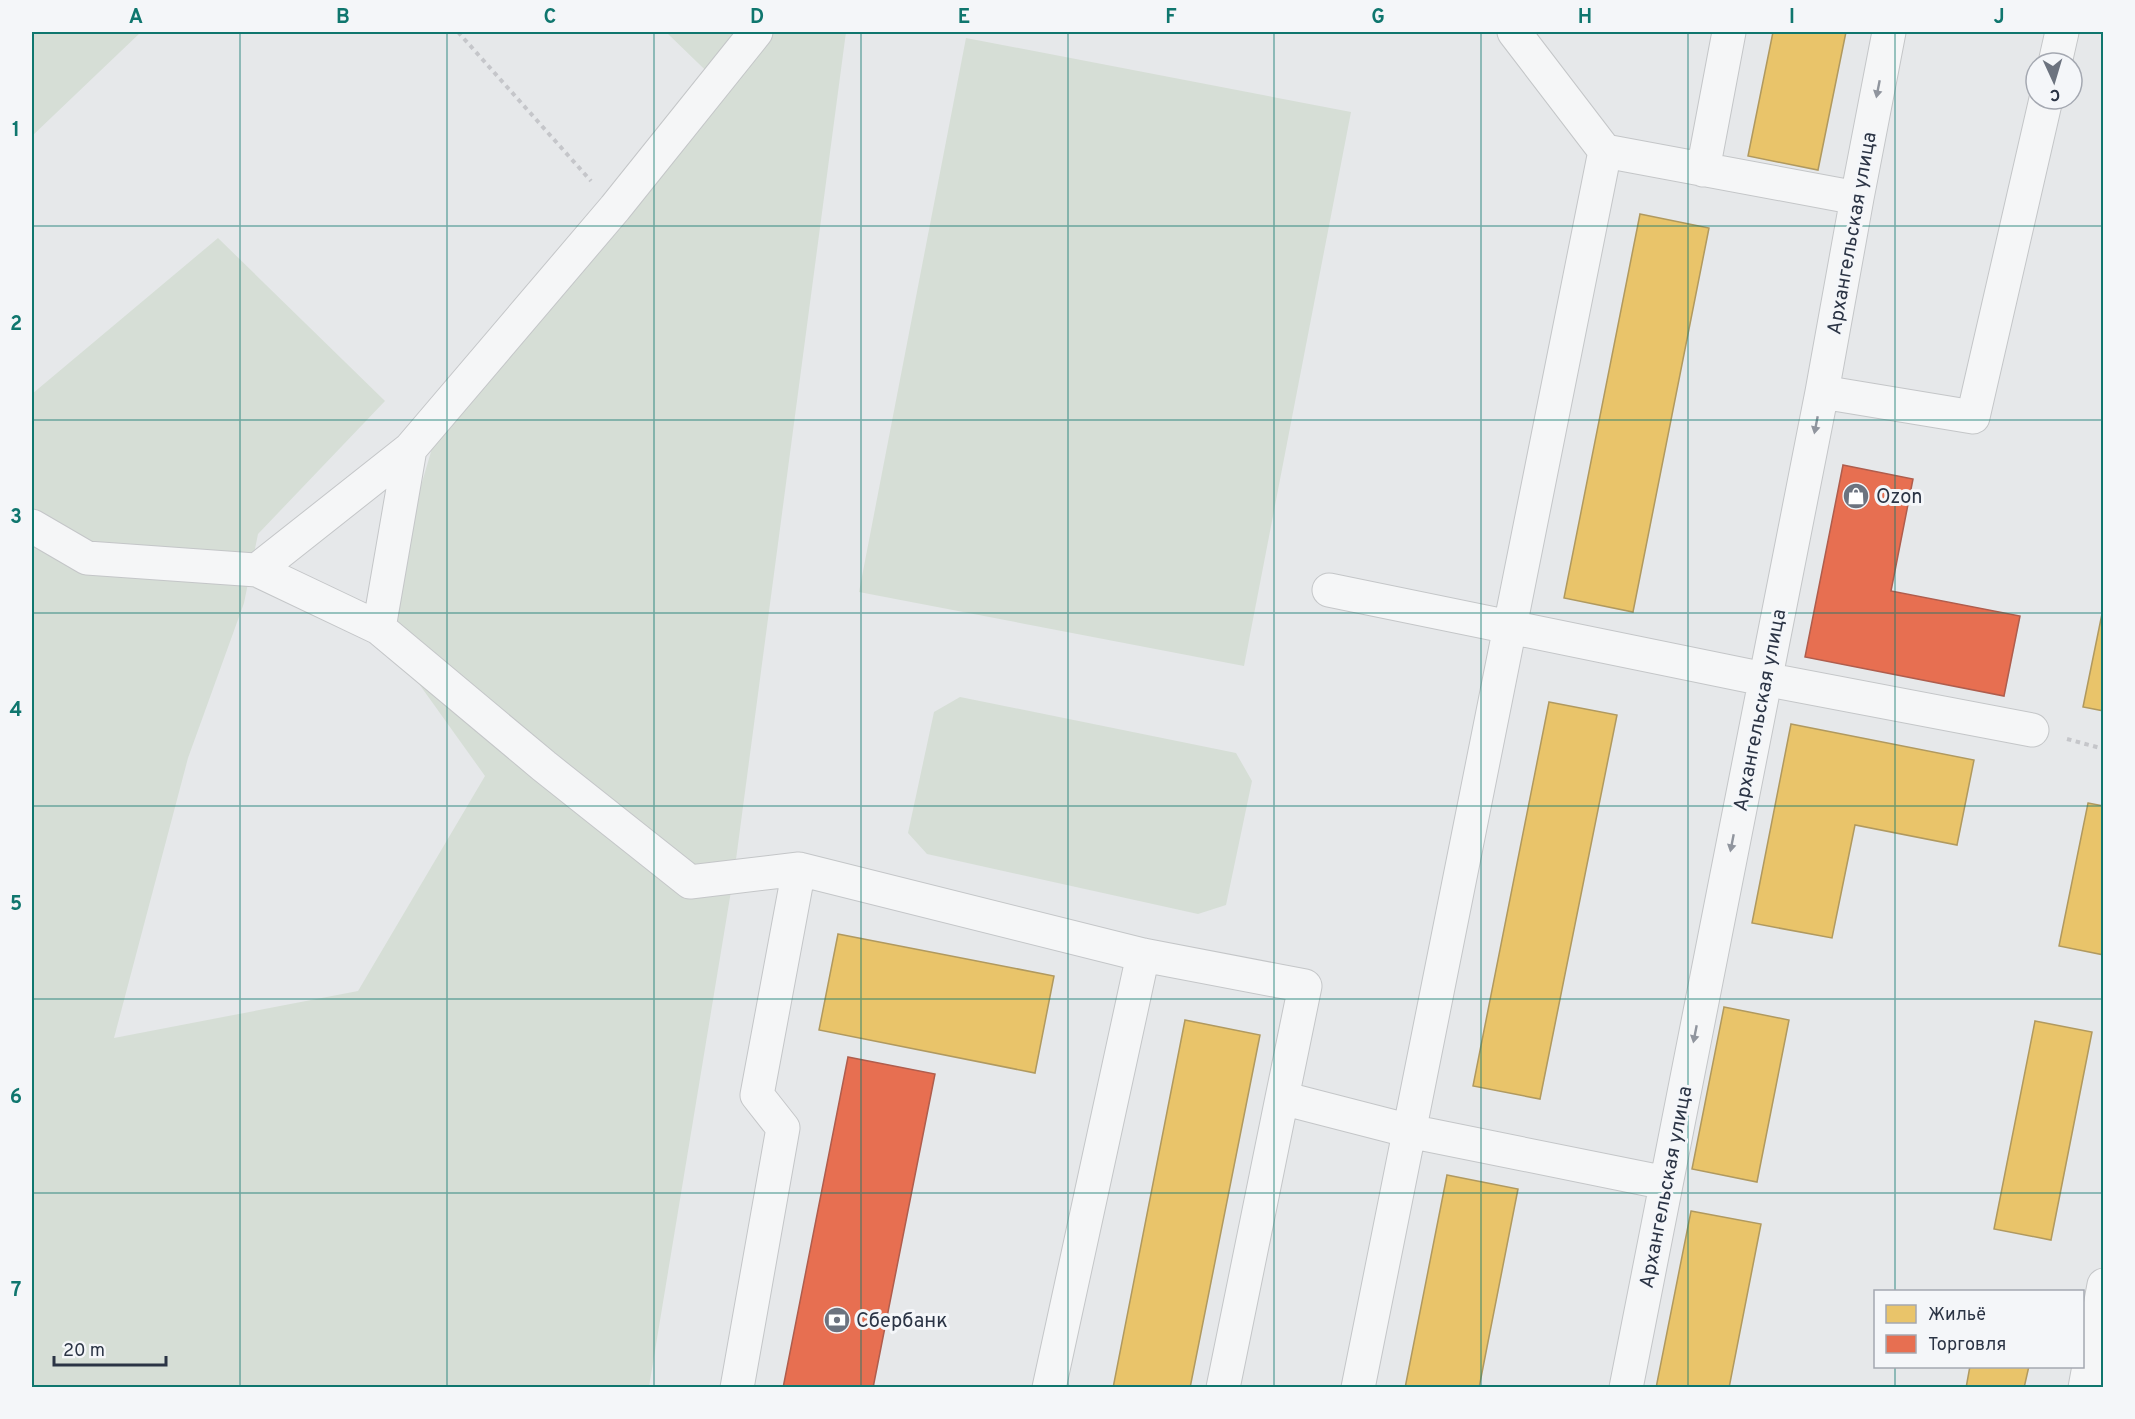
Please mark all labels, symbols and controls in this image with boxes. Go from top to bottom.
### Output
text: A [129,5,143,31]
text: B [336,5,350,31]
text: C [544,5,556,31]
text: D [750,5,764,31]
text: E [958,5,970,31]
text: F [1165,5,1177,31]
text: G [1371,5,1385,31]
text: H [1578,5,1592,31]
text: I [1789,5,1795,31]
text: J [1993,5,2005,31]
north arrow [2024,51,2084,111]
one-way arrow [1873,80,1882,99]
text: С [2049,84,2061,104]
text: 1 [12,118,20,144]
street label: Архангельская улица [1822,130,1884,337]
text: 2 [10,312,22,338]
one-way arrow [1810,416,1820,434]
shop icon: Ozon [1841,481,1871,511]
place label: Ozon [1876,485,1922,511]
text: 3 [10,505,22,531]
street label: Архангельская улица [1729,607,1793,814]
text: 4 [10,698,22,724]
one-way arrow [1727,834,1736,853]
text: 5 [10,892,22,918]
one-way arrow [1690,1025,1699,1044]
street label: Архангельская улица [1635,1084,1699,1291]
text: 6 [10,1085,22,1111]
text: 7 [11,1278,21,1304]
legend [1874,1290,2084,1368]
text: Жильё [1928,1304,1986,1327]
bank icon: Сбербанк [822,1305,852,1335]
place label: Сбербанк [856,1309,948,1335]
scale bar [54,1329,166,1367]
text: Торговля [1928,1334,2006,1357]
text: 20 m [63,1340,105,1363]

